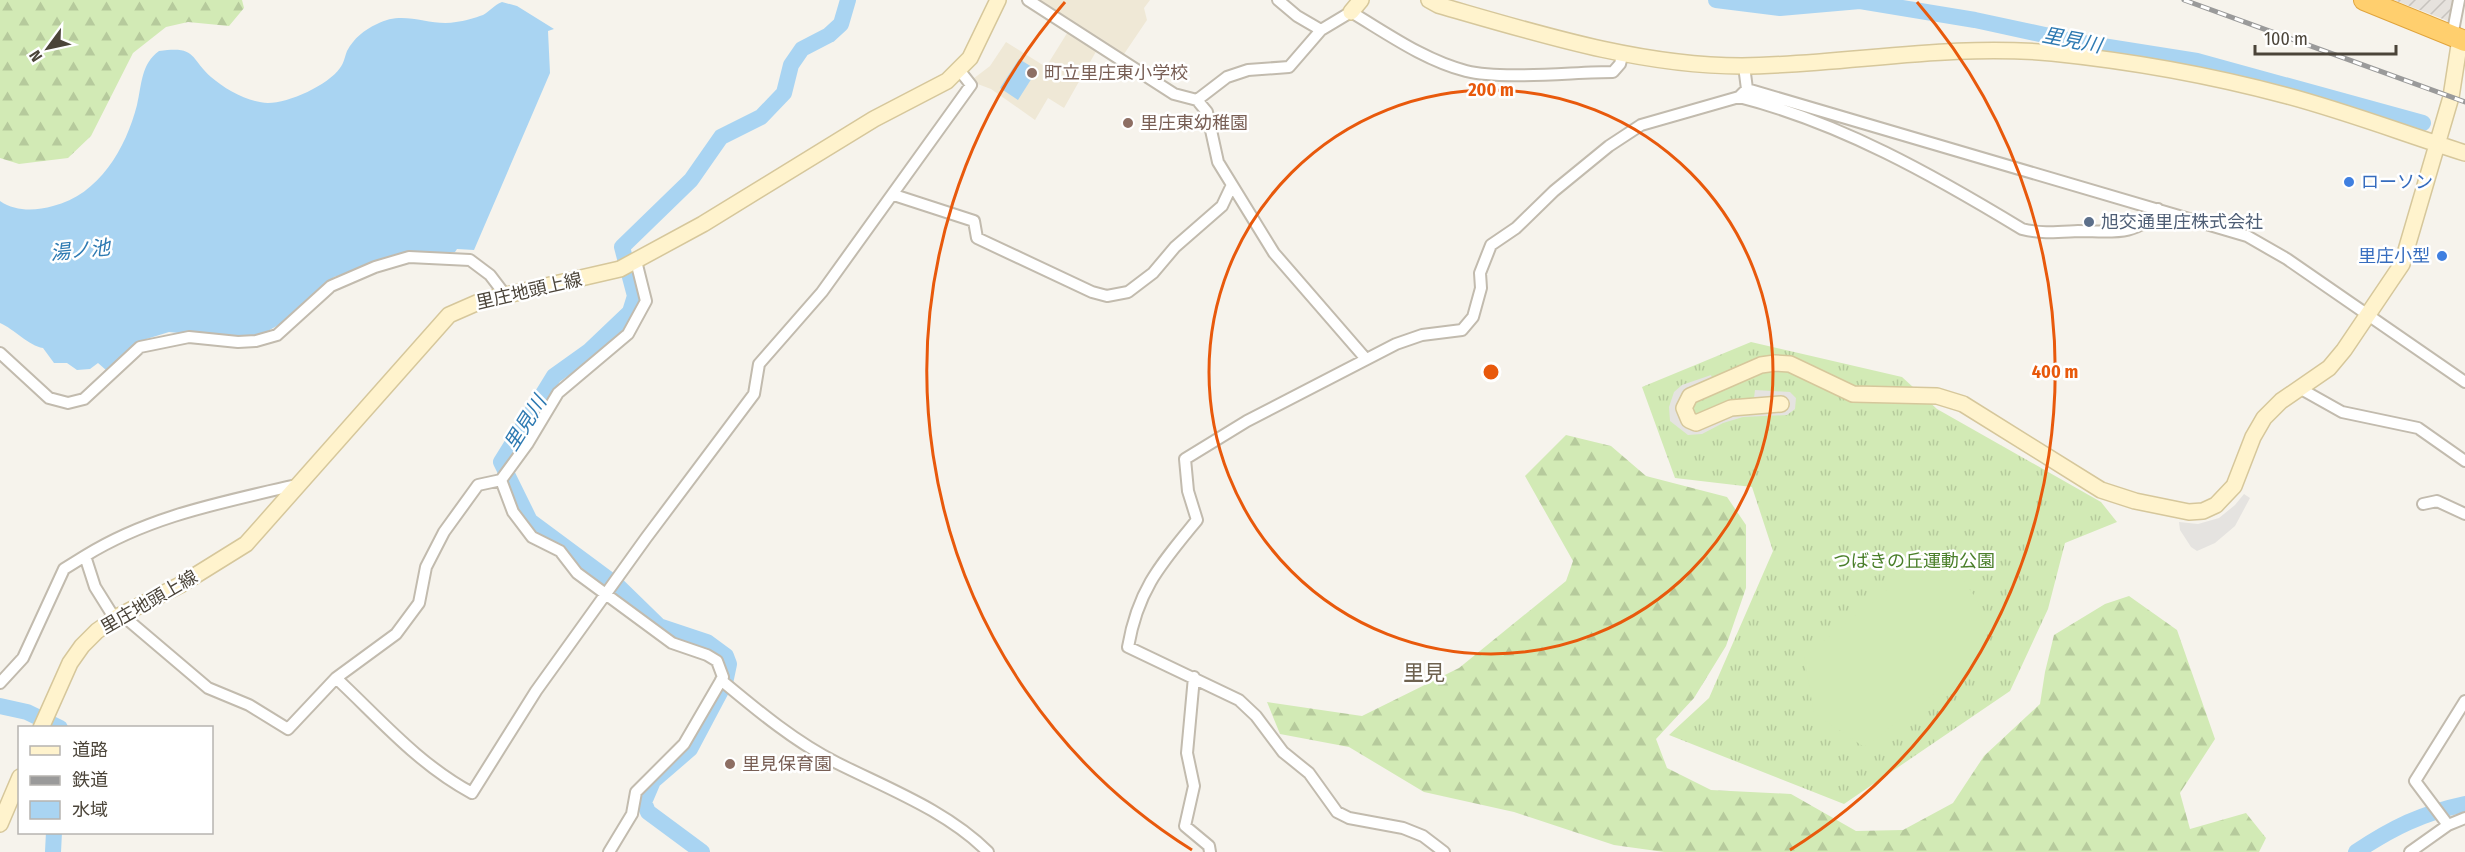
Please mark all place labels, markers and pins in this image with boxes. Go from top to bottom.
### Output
place label: 町立里庄東小学校 [1044,62,1188,84]
marker: 町立里庄東小学校 [1025,66,1039,80]
place label: 里庄東幼稚園 [1140,112,1248,134]
marker: 里庄東幼稚園 [1121,116,1135,130]
place label: ローソン [2361,171,2433,193]
marker: ローソン [2342,175,2356,189]
place label: 旭交通里庄株式会社 [2101,211,2263,233]
marker: 旭交通里庄株式会社 [2082,215,2096,229]
place label: 里庄小型 [2358,245,2430,267]
marker: 里庄小型 [2435,249,2449,263]
centre of rings [1481,362,1501,382]
place label: 里見保育園 [742,753,832,775]
marker: 里見保育園 [723,757,737,771]

